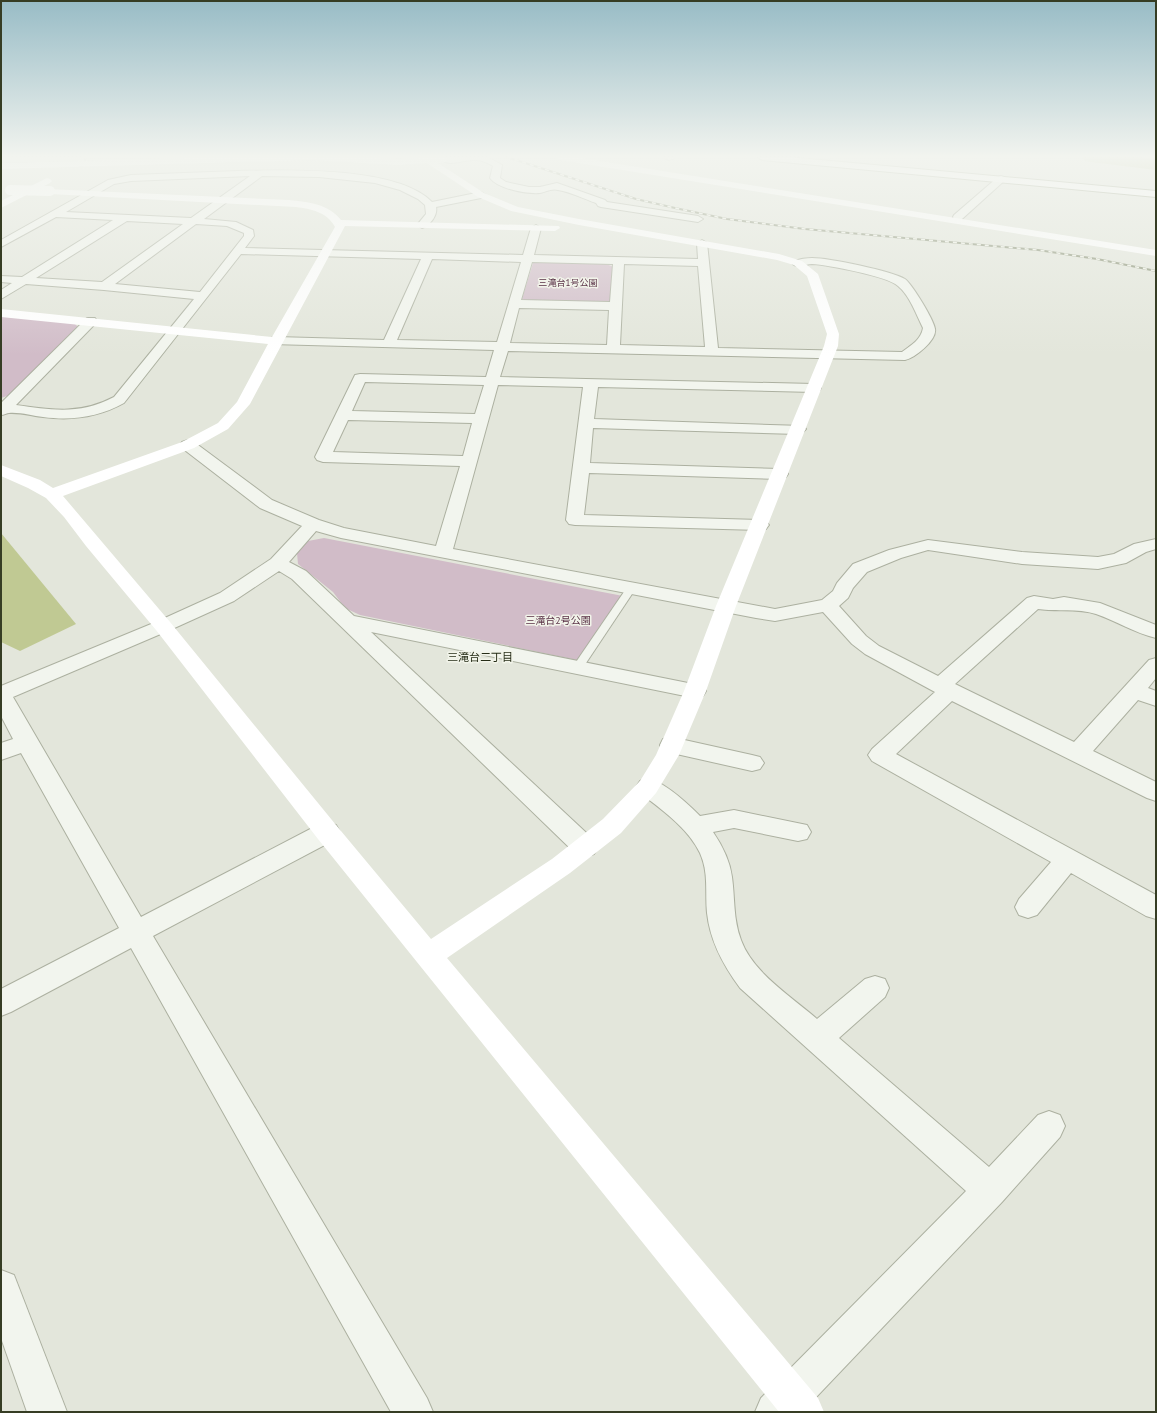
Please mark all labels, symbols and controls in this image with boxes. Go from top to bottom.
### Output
park label: 三滝台1号公園 [539,277,597,288]
park label: 三滝台2号公園 [525,614,591,627]
district label: 三滝台二丁目 [447,650,513,664]

